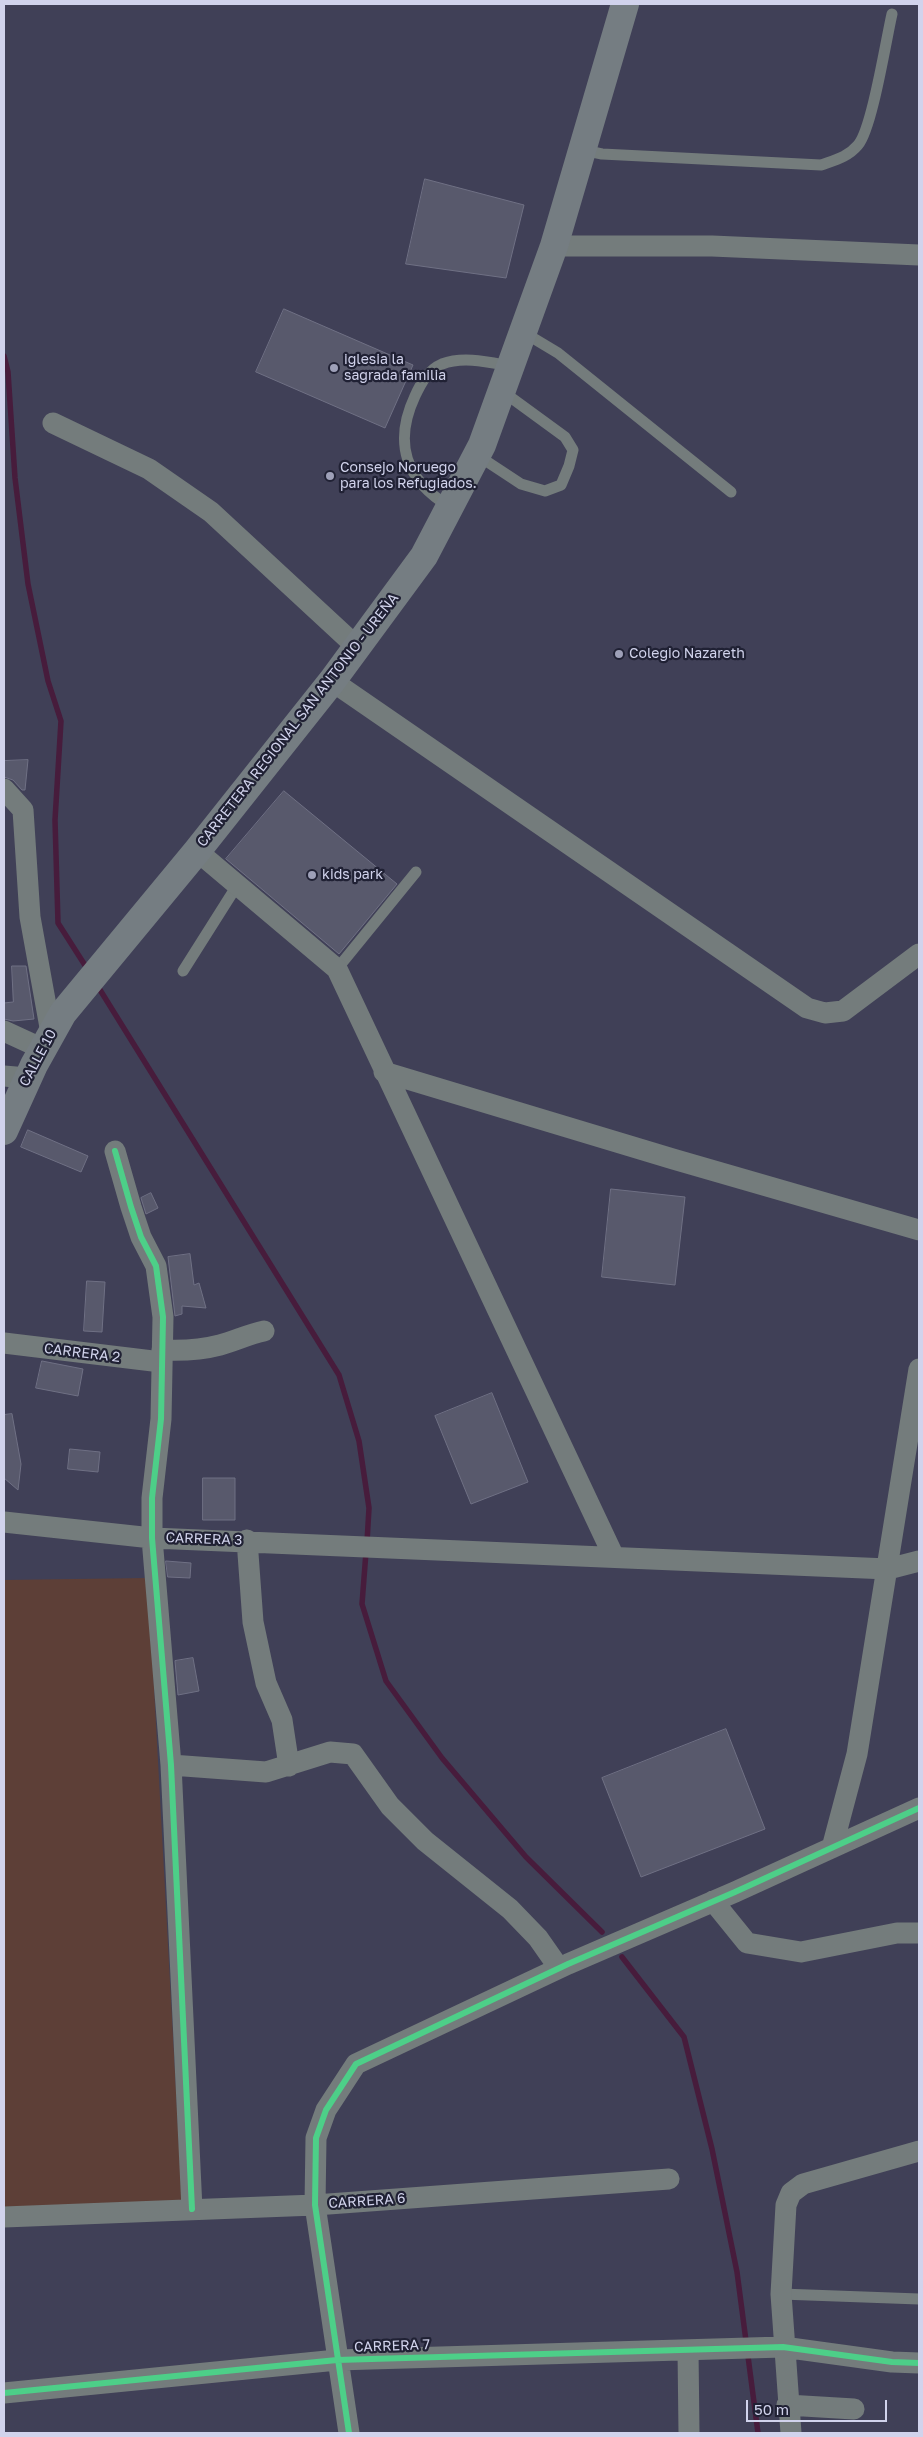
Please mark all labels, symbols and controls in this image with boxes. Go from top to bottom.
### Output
place label: iglesia la sagrada familia [344,352,446,384]
marker: iglesia la sagrada familia [328,362,340,374]
place label: Consejo Noruego para los Refugiados. [340,460,477,492]
marker: Consejo Noruego para los Refugiados. [324,470,336,482]
street label: CARRETERA REGIONAL SAN ANTONIO - UREÑA [194,590,402,850]
place label: Colegio Nazareth [629,646,745,662]
marker: Colegio Nazareth [613,648,625,660]
place label: kids park [322,867,383,883]
marker: kids park [306,869,318,881]
street label: CALLE 10 [16,1027,60,1089]
street label: CARRERA 2 [43,1340,121,1366]
street label: CARRERA 3 [165,1529,243,1549]
street label: CARRERA 6 [328,2190,406,2212]
street label: CARRERA 7 [354,2336,430,2356]
scale bar [748,2390,889,2422]
text: 50 m [754,2400,789,2418]

